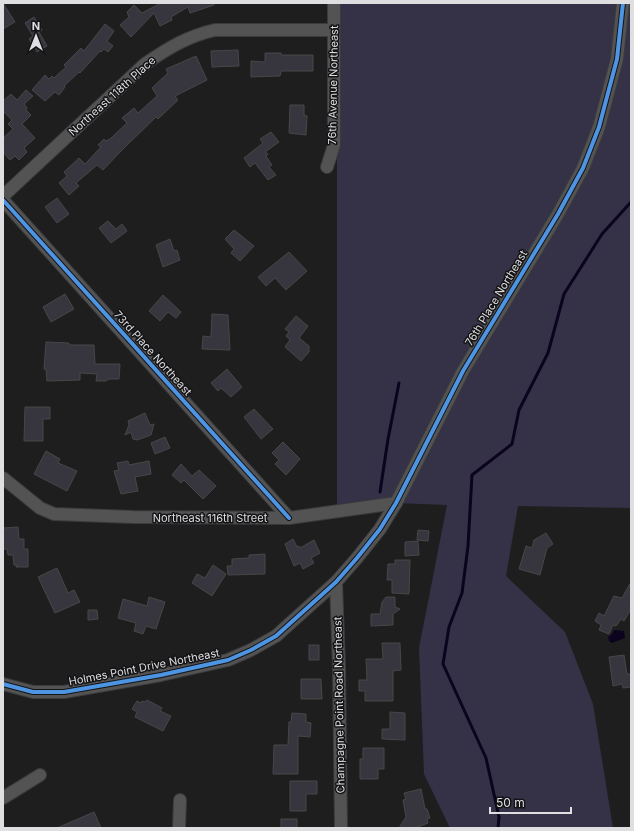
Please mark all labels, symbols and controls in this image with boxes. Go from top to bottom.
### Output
north arrow [16,16,56,56]
text: N [32,19,40,33]
street label: 76th Avenue Northeast [325,25,341,145]
street label: Northeast 118th Place [66,53,158,139]
street label: 76th Place Northeast [462,247,530,348]
street label: 73rd Place Northeast [111,308,195,399]
street label: Northeast 116th Street [153,511,268,525]
street label: Champagne Point Road Northeast [330,616,348,793]
street label: Holmes Point Drive Northeast [67,645,221,689]
scale bar [490,789,571,815]
text: 50 m [496,795,525,810]

